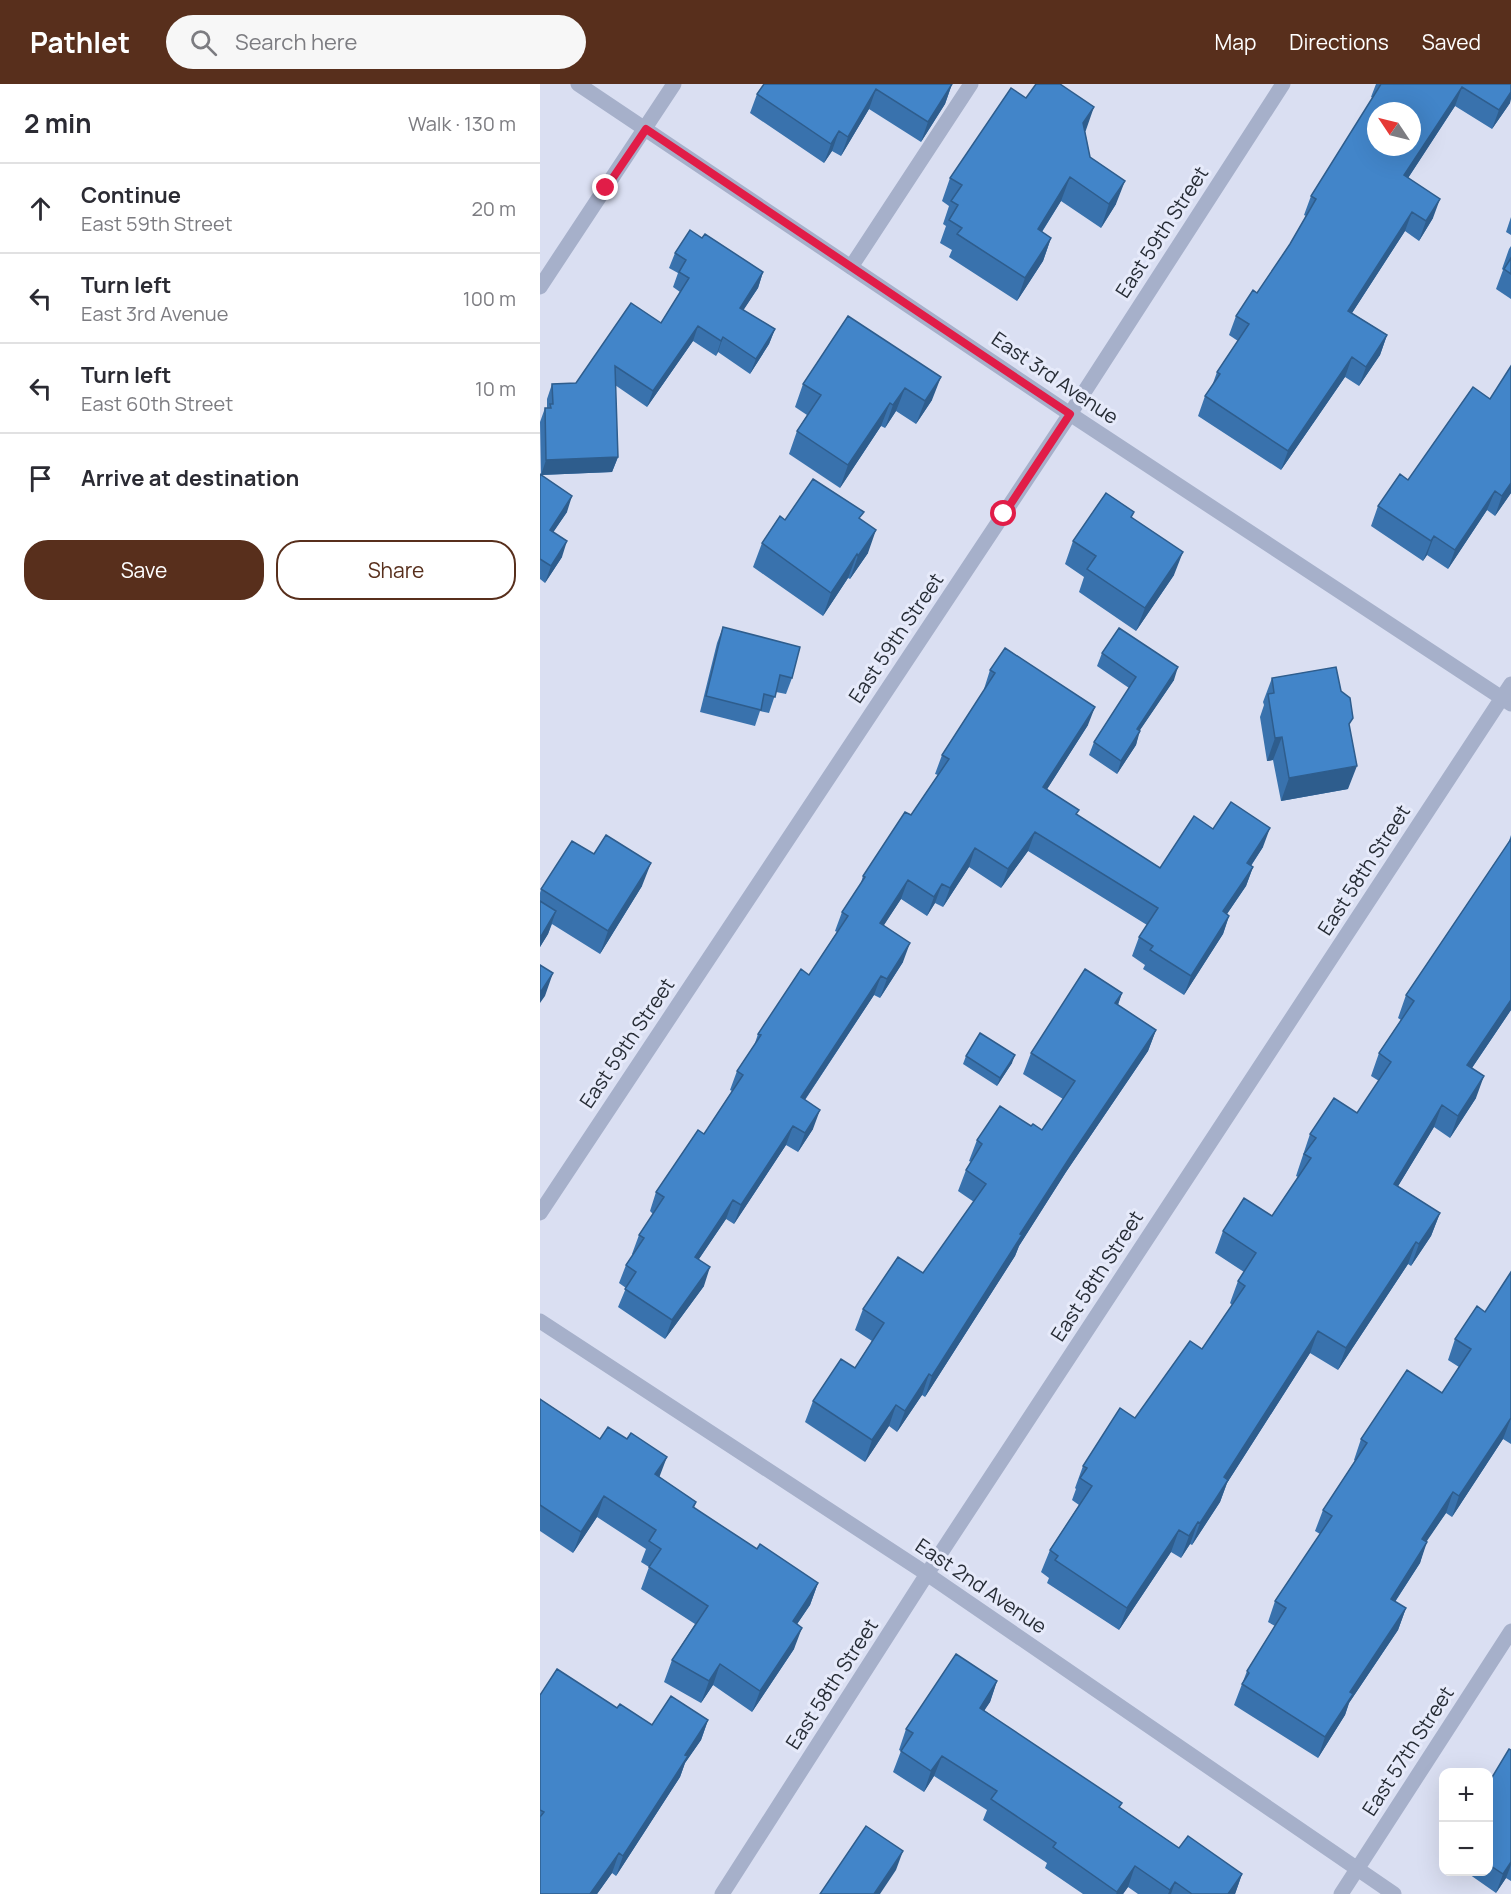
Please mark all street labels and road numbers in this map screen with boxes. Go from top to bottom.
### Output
street label: East 59th Street [1109,161,1214,303]
street label: East 3rd Avenue [987,325,1124,430]
street label: East 59th Street [842,567,949,708]
street label: East 58th Street [1311,799,1416,940]
street label: East 59th Street [573,972,680,1113]
street label: East 58th Street [1044,1205,1149,1346]
street label: East 2nd Avenue [910,1532,1052,1639]
street label: East 58th Street [779,1613,884,1754]
street label: East 57th Street [1356,1681,1460,1821]

